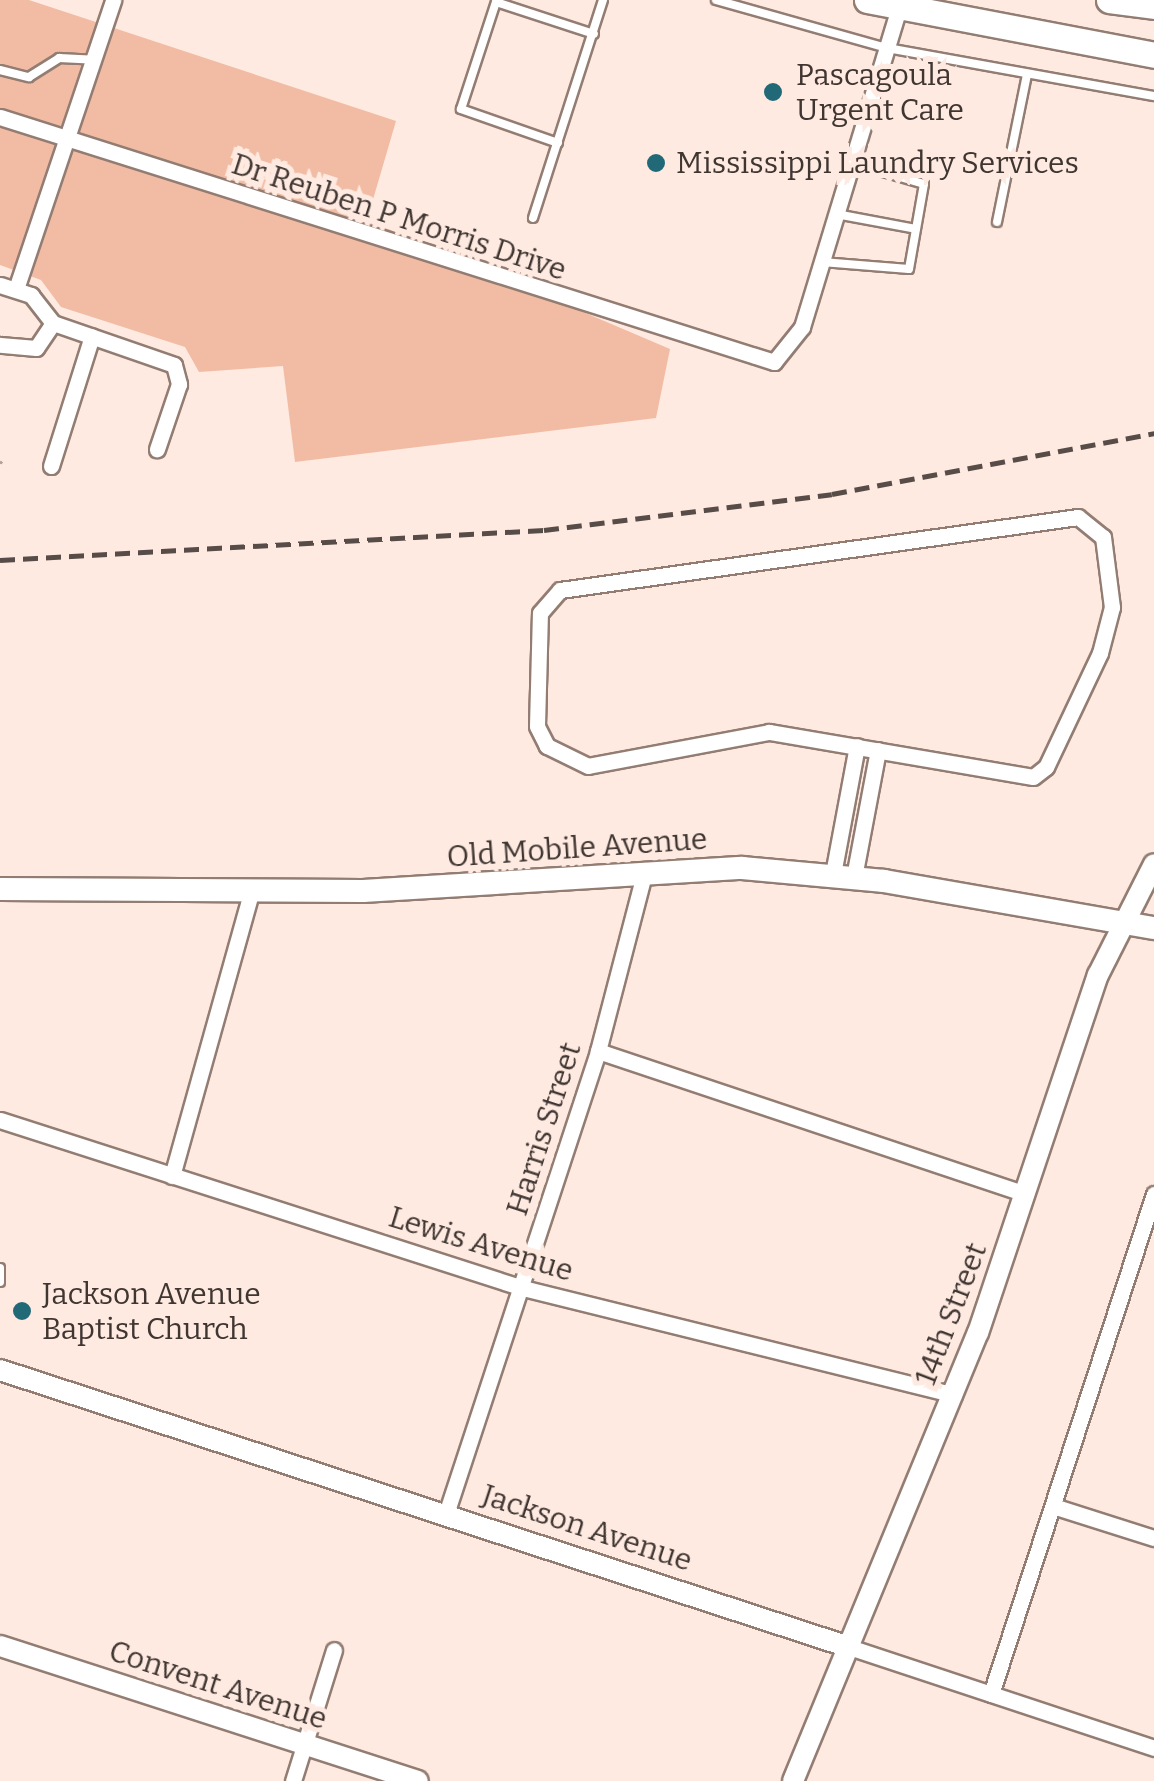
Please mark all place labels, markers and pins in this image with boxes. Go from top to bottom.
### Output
place label: Pascagoula Urgent Care [796,57,964,128]
marker: Pascagoula Urgent Care [760,79,786,105]
place label: Mississippi Laundry Services [676,145,1079,181]
marker: Mississippi Laundry Services [645,152,667,174]
place label: Jackson Avenue Baptist Church [42,1276,261,1346]
marker: Jackson Avenue Baptist Church [11,1300,33,1322]

